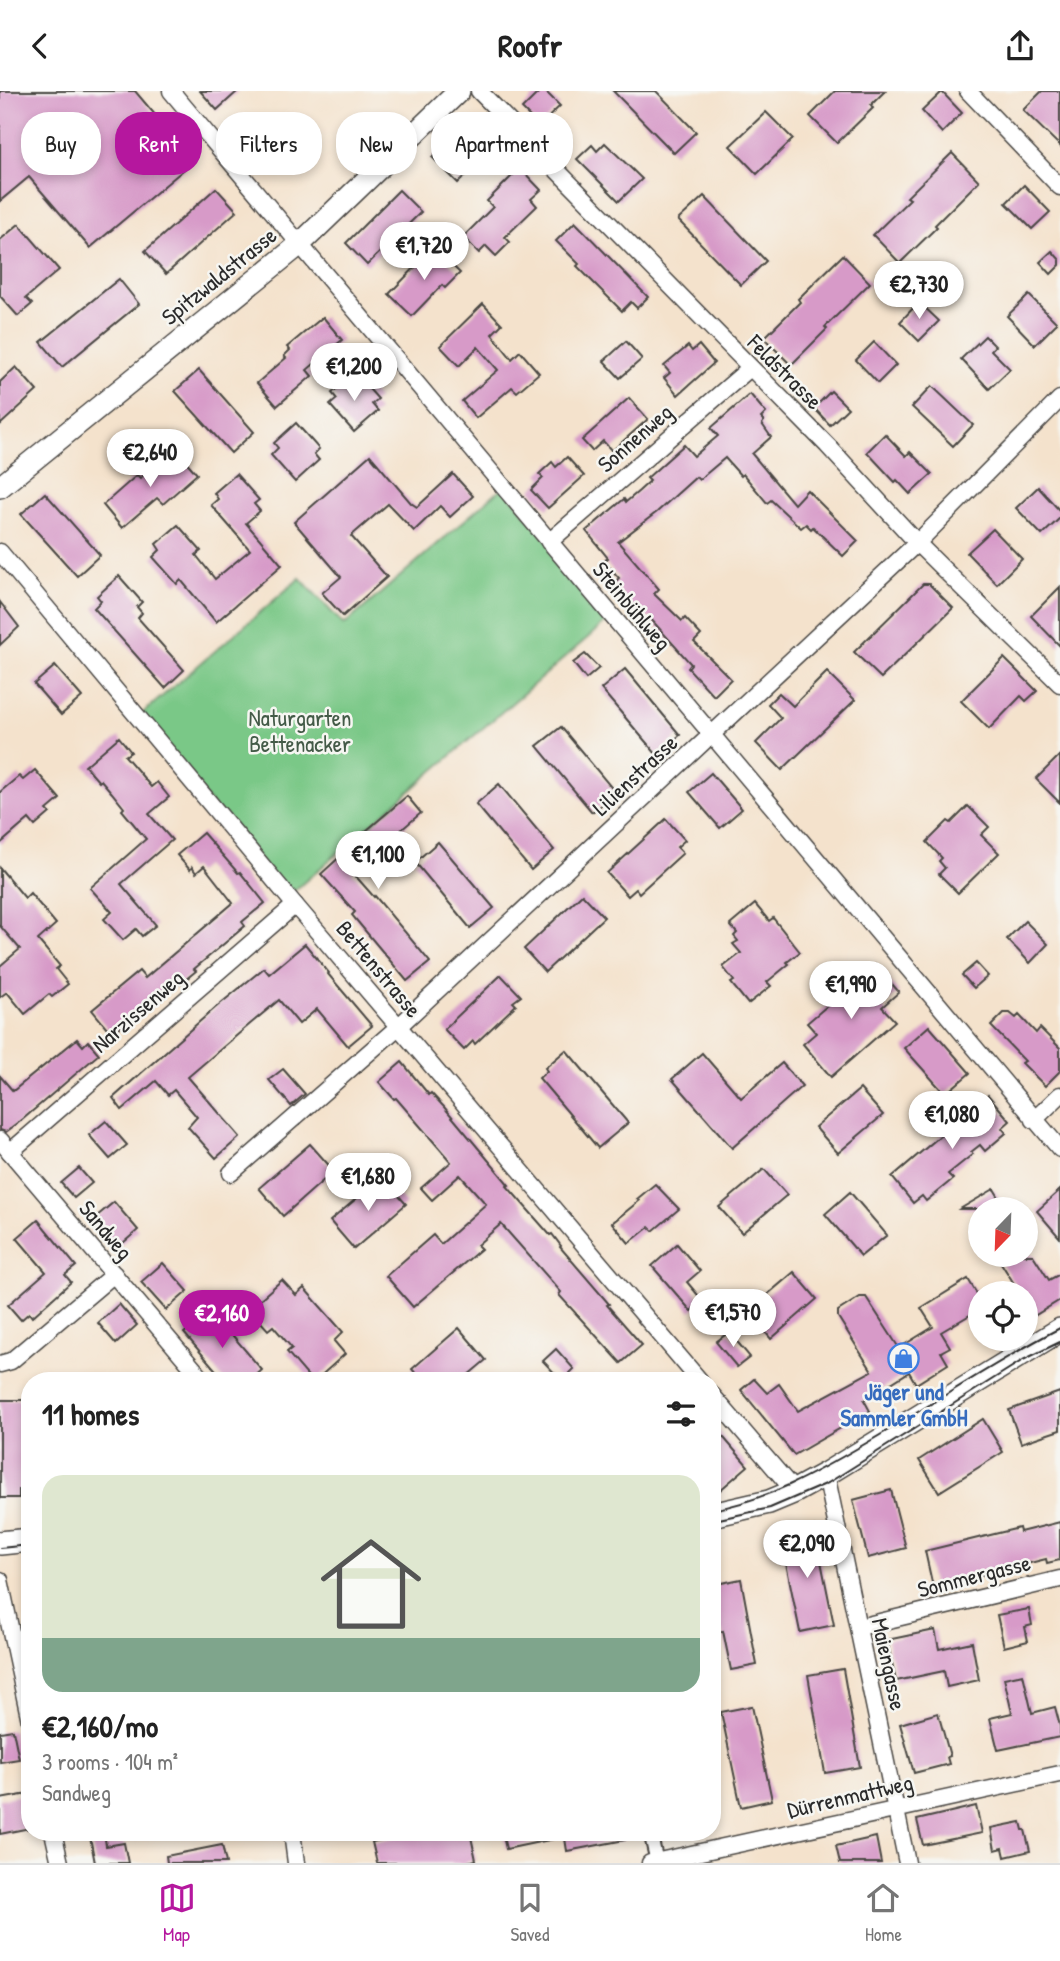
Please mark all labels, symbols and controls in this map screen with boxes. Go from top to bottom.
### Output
text: Roofr [498,24,562,67]
icon: back [21,27,59,65]
icon: share [1001,27,1039,65]
chip: Buy [21,112,101,175]
chip: Rent [115,112,202,175]
chip: Filters [216,112,322,175]
chip: New [336,112,417,175]
chip: Apartment [431,112,573,175]
street label: Spitzwaldstrasse [155,220,283,332]
pin: €1,720 [367,223,481,282]
text: €1,720 [396,229,452,260]
pin: €2,730 [862,261,976,321]
text: €2,730 [890,268,948,299]
street label: Feldstrasse [740,327,830,416]
pin: €1,200 [297,343,411,403]
text: €1,200 [326,350,382,381]
street label: Sonnenweg [590,396,679,479]
pin: €2,640 [93,429,207,489]
text: €2,640 [123,436,177,467]
street label: Steinbühlweg [586,554,679,657]
park label: Naturgarten Bettenacker [249,702,351,759]
street label: Lilienstrasse [585,727,684,822]
pin: €1,100 [321,831,435,891]
text: €1,100 [351,838,405,869]
street label: Bettenstrasse [330,914,429,1024]
pin: €1,990 [794,961,908,1021]
street label: Narzissenweg [85,962,190,1059]
text: €1,990 [825,968,877,999]
pin: €1,080 [895,1091,1009,1151]
text: €1,080 [925,1098,979,1129]
pin: €1,680 [311,1153,425,1213]
text: €1,680 [341,1160,395,1191]
street label: Sandweg [72,1193,140,1266]
north arrow [968,1197,1038,1267]
map controls [968,1197,1038,1351]
button: locate [968,1281,1038,1351]
pin: €1,570 [676,1289,790,1349]
pin: €2,160 [165,1291,279,1350]
text: €1,570 [705,1296,761,1327]
text: €2,160 [195,1297,249,1328]
shop icon: Jäger und Sammler GmbH [887,1341,921,1375]
place label: Jäger und Sammler GmbH [840,1376,968,1433]
text: 11 homes [42,1394,139,1434]
icon: filters [662,1395,700,1433]
icon: home [308,1521,434,1647]
pin: €2,090 [750,1521,864,1580]
text: €2,090 [779,1527,835,1558]
street label: Sommergasse [914,1547,1034,1604]
street label: Maiengasse [865,1615,914,1713]
text: €2,160/mo [42,1706,158,1746]
text: 3 rooms · 104 m² [42,1746,178,1777]
street label: Dürrenmattweg [784,1766,916,1825]
text: Sandweg [42,1777,111,1808]
tab: Map [158,1879,196,1947]
tab: Saved [511,1879,549,1947]
tab: Home [864,1879,902,1947]

